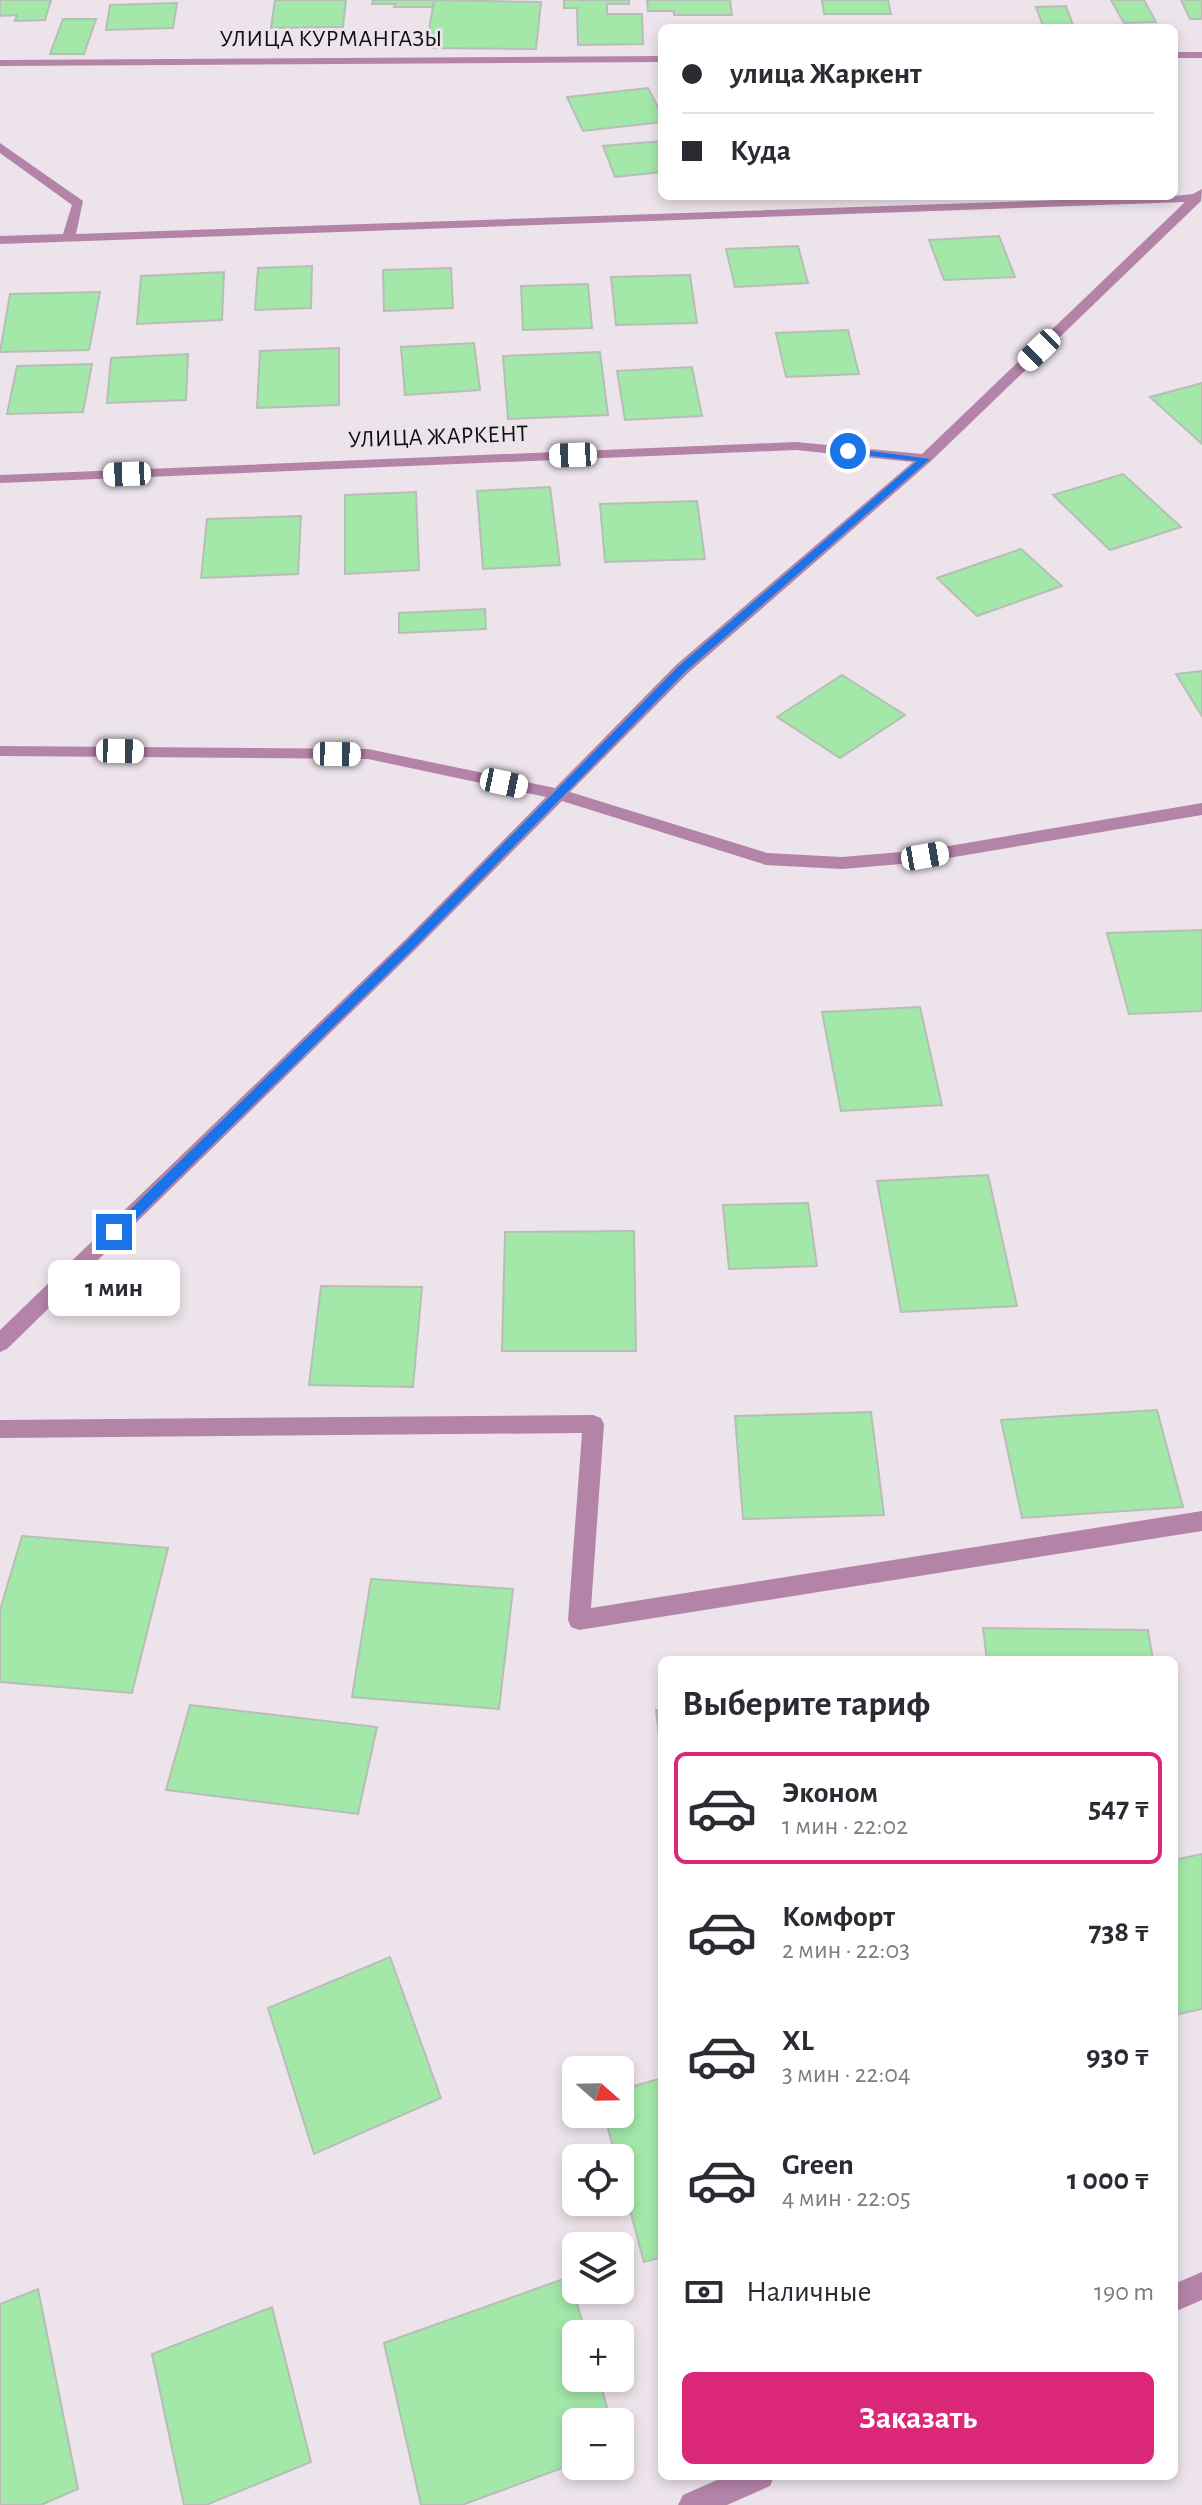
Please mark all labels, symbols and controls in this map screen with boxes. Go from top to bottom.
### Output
street label: УЛИЦА КУРМАНГАЗЫ [219,27,443,51]
text: улица Жаркент [730,59,922,89]
text: Куда [730,136,791,166]
car [1013,325,1065,375]
street label: УЛИЦА ЖАРКЕНТ [348,422,529,452]
route start [830,433,866,469]
car [549,442,597,468]
car [103,461,151,487]
car [96,739,144,763]
car [313,742,361,766]
car [478,766,530,800]
car [899,840,951,872]
route end [96,1214,132,1250]
callout: 1 мин [48,1260,180,1316]
text: 1 мин [85,1275,143,1301]
text: Выберите тариф [682,1686,930,1722]
icon: car [686,1772,758,1844]
text: Эконом [782,1778,878,1808]
text: 547 ₸ [1088,1793,1150,1823]
text: 1 мин · 22:02 [782,1813,908,1839]
icon: car [686,1896,758,1968]
text: Комфорт [782,1902,895,1932]
text: 738 ₸ [1088,1917,1150,1947]
text: 2 мин · 22:03 [782,1937,910,1963]
icon: car [686,2020,758,2092]
text: XL [782,2026,814,2056]
text: 930 ₸ [1086,2041,1150,2071]
north arrow [562,2056,634,2128]
map controls [562,2056,634,2480]
text: 3 мин · 22:04 [782,2061,911,2087]
button: locate [562,2144,634,2216]
icon: car [686,2144,758,2216]
text: Green [782,2150,854,2180]
text: 1 000 ₸ [1067,2165,1150,2195]
text: 4 мин · 22:05 [782,2185,911,2211]
button: layers [562,2232,634,2304]
icon: cash [682,2270,726,2314]
text: Наличные [746,2277,872,2307]
text: 190 m [1094,2279,1154,2305]
button: + [562,2320,634,2392]
button: Заказать [682,2372,1154,2464]
button: − [562,2408,634,2480]

